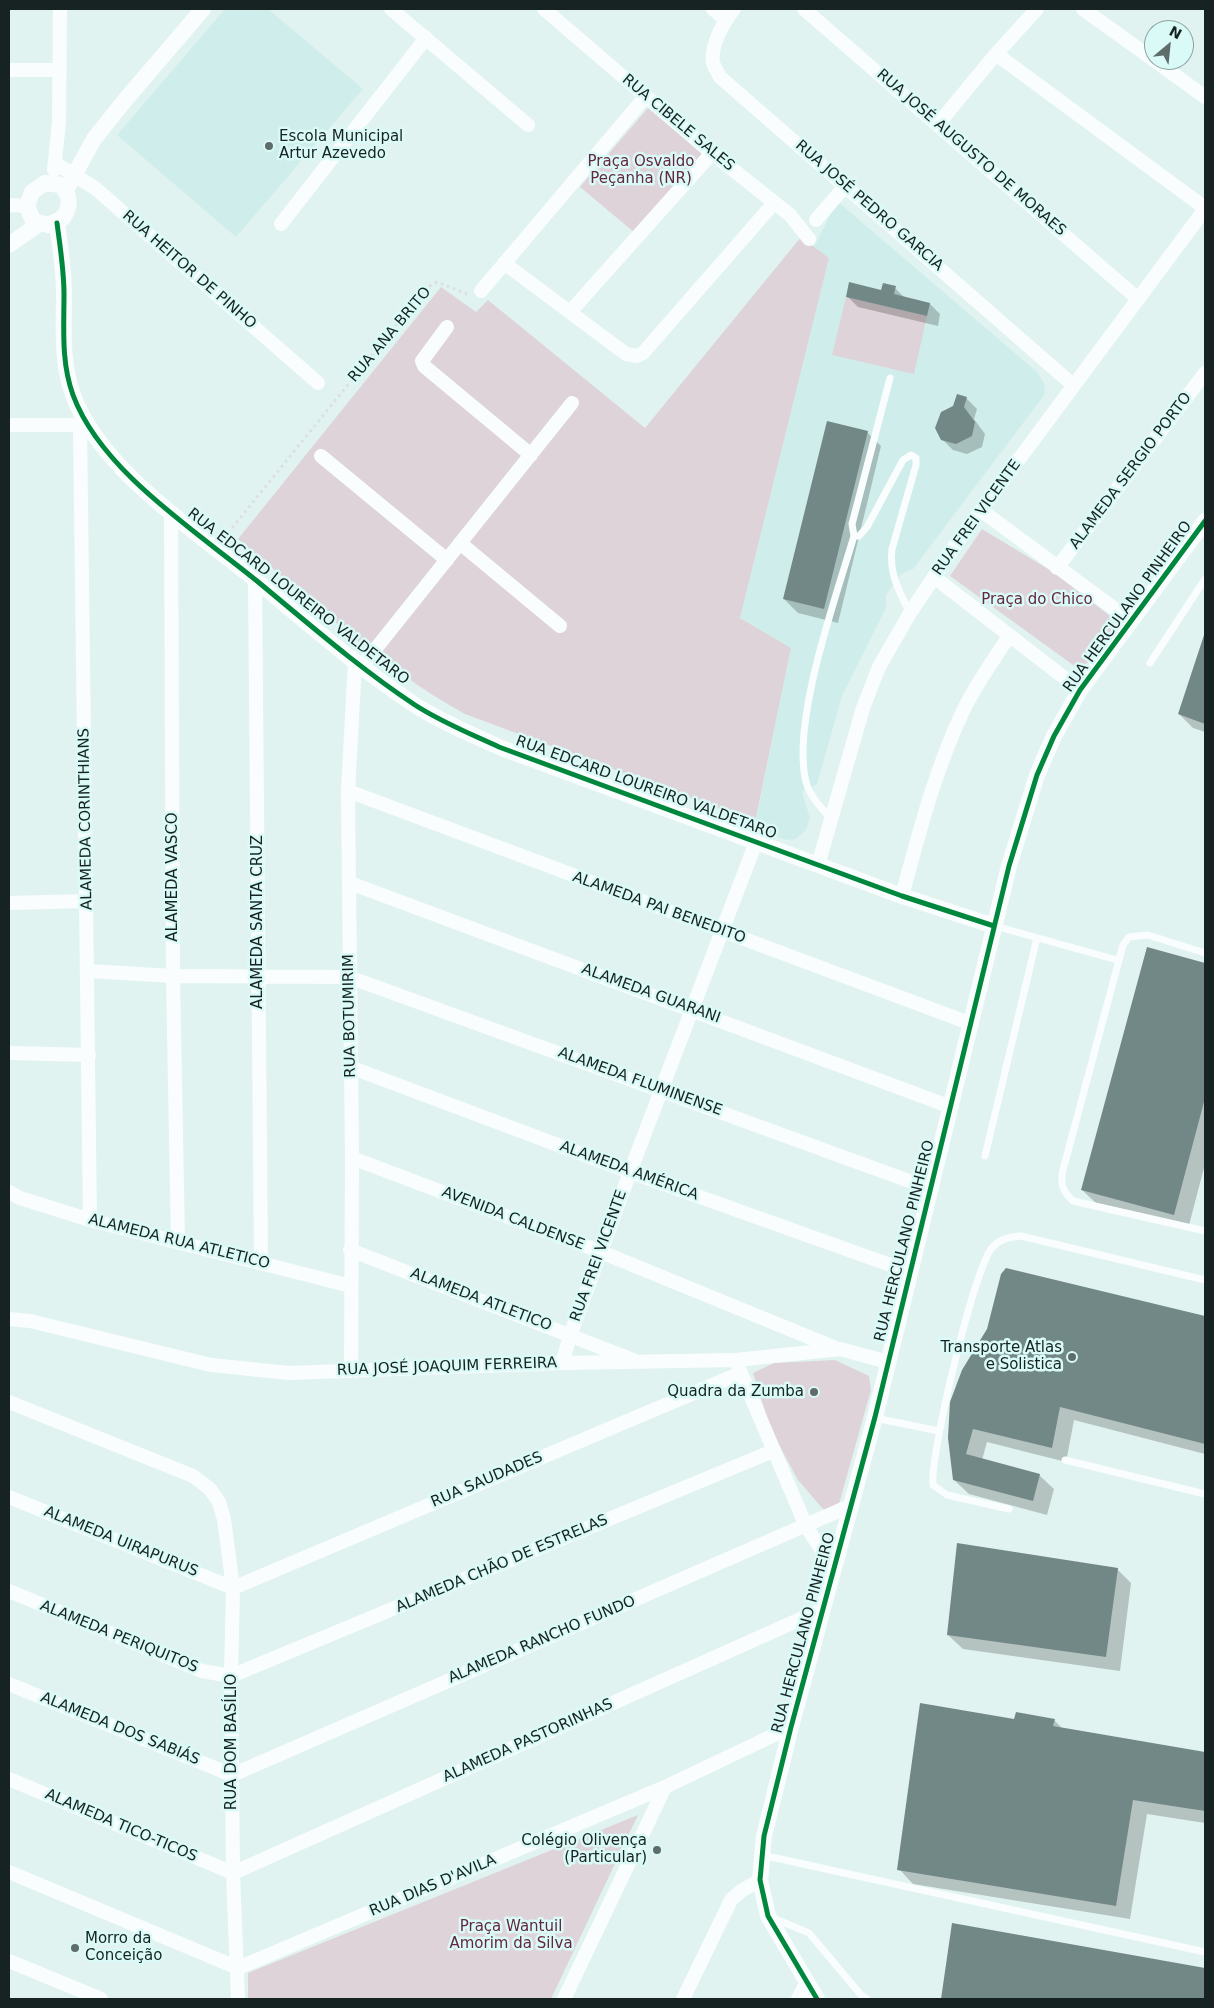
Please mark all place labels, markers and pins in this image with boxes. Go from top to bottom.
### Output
place label: Escola Municipal Artur Azevedo [279,128,403,163]
marker: Escola Municipal Artur Azevedo [263,140,275,152]
place label: Transporte Atlas e Solistica [941,1339,1062,1374]
marker: Transporte Atlas e Solistica [1066,1351,1078,1363]
place label: Quadra da Zumba [667,1383,804,1401]
marker: Quadra da Zumba [808,1386,820,1398]
place label: Colégio Olivença (Particular) [521,1832,647,1867]
marker: Colégio Olivença (Particular) [651,1844,663,1856]
place label: Morro da Conceição [85,1930,162,1965]
marker: Morro da Conceição [69,1942,81,1954]

